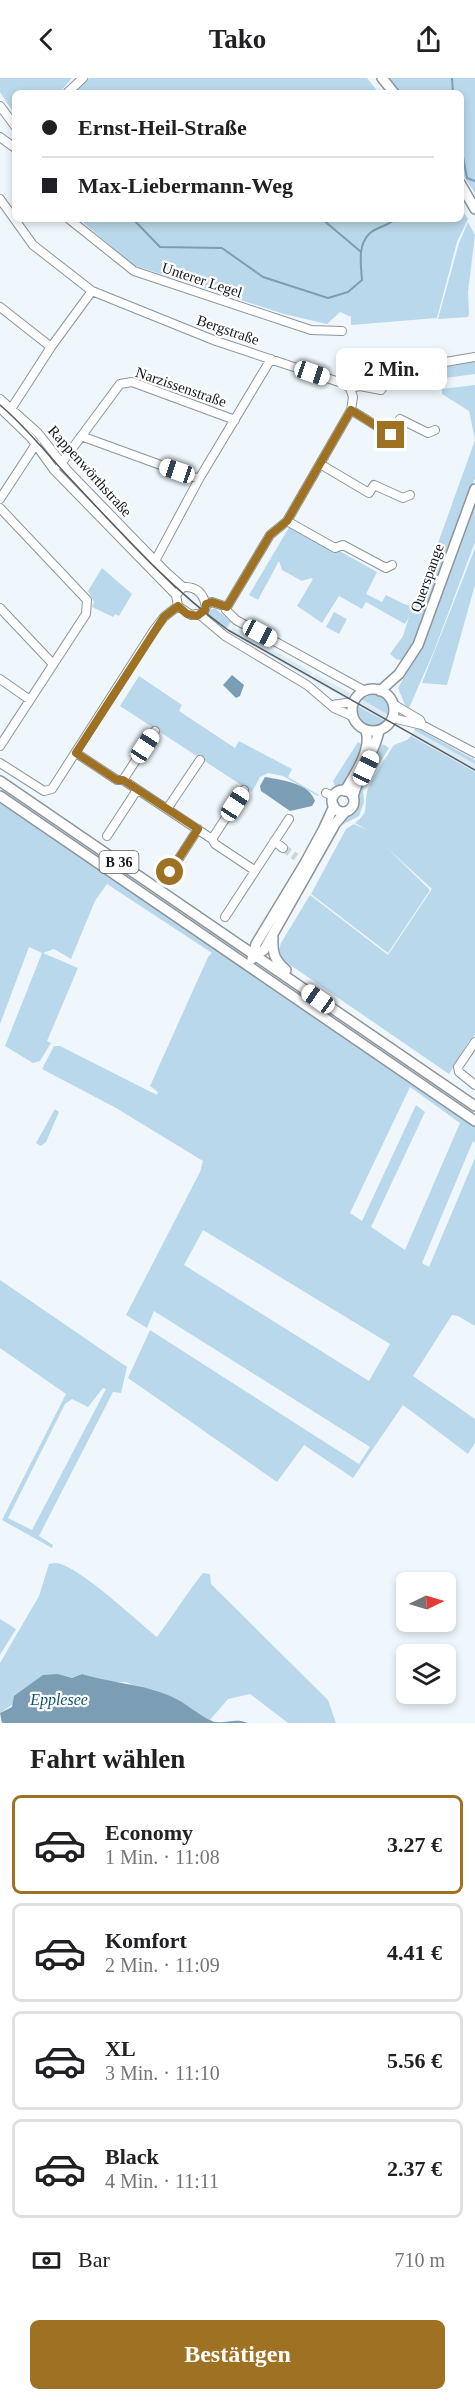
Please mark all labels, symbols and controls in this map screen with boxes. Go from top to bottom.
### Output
icon: back [30,23,63,56]
icon: share [412,23,445,56]
text: Tako [209,24,266,54]
text: Ernst-Heil-Straße [78,115,247,140]
text: Max-Liebermann-Weg [78,173,293,198]
street label: Unterer Legel [160,259,244,301]
street label: Bergstraße [195,312,262,348]
callout: 2 Min. [336,348,446,390]
text: 2 Min. [364,358,419,380]
car [292,359,332,387]
street label: Narzissenstraße [133,364,229,410]
route end [377,421,404,448]
street label: Rappenwörthstraße [45,422,135,520]
car [157,457,197,485]
street label: Querspange [407,541,447,614]
car [240,617,280,649]
car [128,726,162,766]
car [350,748,382,788]
car [218,784,252,824]
road number: B 36 [100,851,138,873]
route start [156,858,183,885]
car [298,981,338,1017]
north arrow [396,1572,456,1632]
map controls [396,1572,456,1704]
button: layers [396,1644,456,1704]
water label: Epplesee [29,1691,88,1709]
text: Fahrt wählen [30,1744,185,1774]
icon: car [33,1818,87,1872]
text: Economy [105,1820,193,1845]
text: 3.27 € [387,1832,442,1857]
text: 1 Min. · 11:08 [105,1846,220,1868]
icon: car [33,1926,87,1980]
text: Komfort [105,1928,187,1953]
text: 4.41 € [387,1940,442,1965]
text: 2 Min. · 11:09 [105,1954,220,1976]
icon: car [33,2034,87,2088]
text: XL [105,2036,136,2061]
text: 5.56 € [387,2048,442,2073]
text: 3 Min. · 11:10 [105,2062,220,2084]
icon: car [33,2142,87,2196]
text: Black [105,2144,159,2169]
text: 2.37 € [387,2156,442,2181]
text: 4 Min. · 11:11 [105,2170,219,2192]
icon: cash [30,2244,63,2277]
text: Bar [78,2247,110,2272]
text: 710 m [394,2249,445,2271]
button: Bestätigen [30,2320,445,2389]

